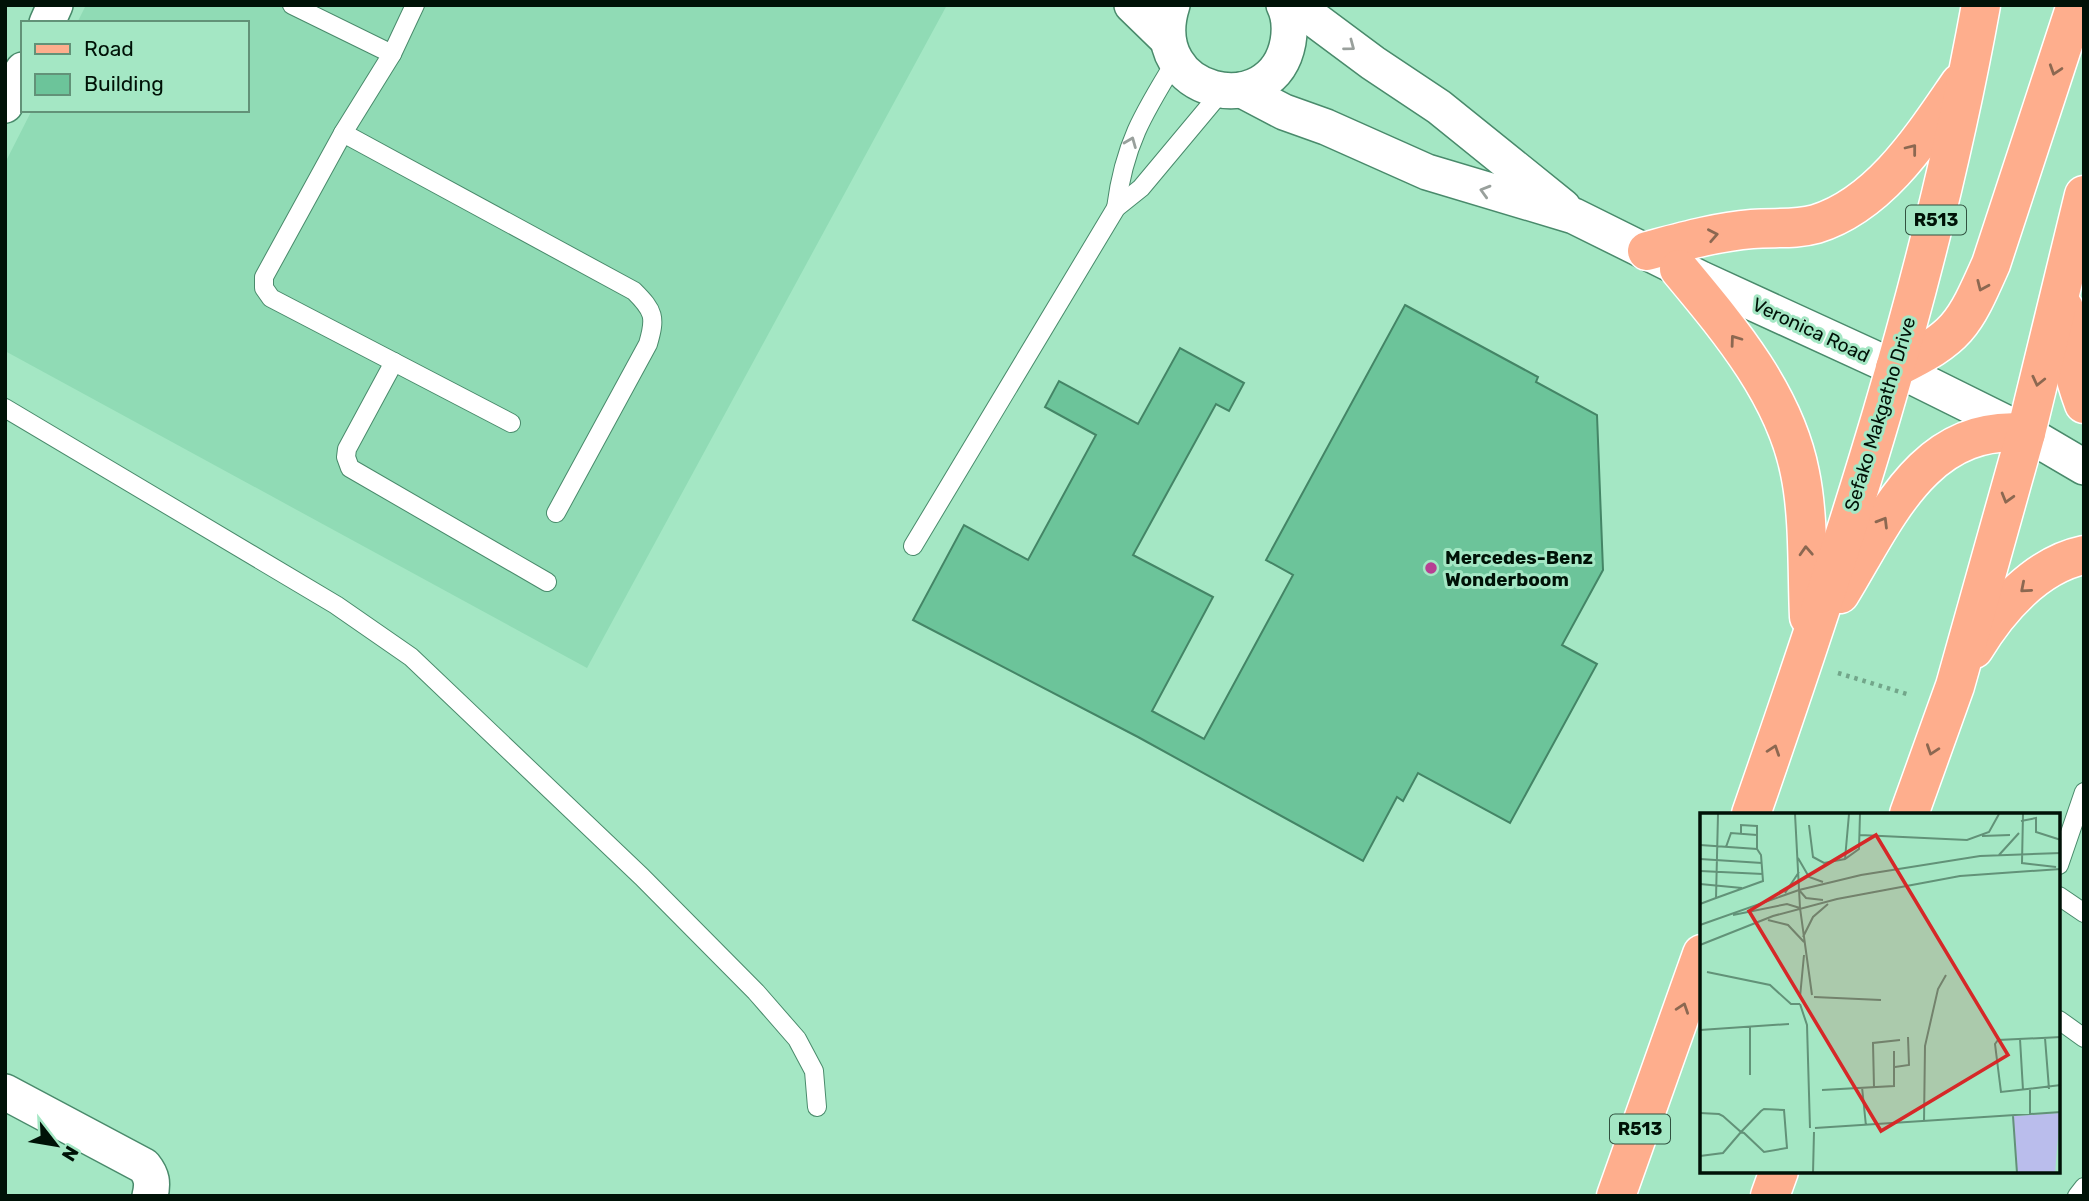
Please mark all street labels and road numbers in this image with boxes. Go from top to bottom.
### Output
road number: R513 [1906,205,1966,234]
street label: Veronica Road [1749,293,1873,367]
street label: Sefako Makgatho Drive [1839,314,1921,514]
road number: R513 [1610,1114,1670,1144]

